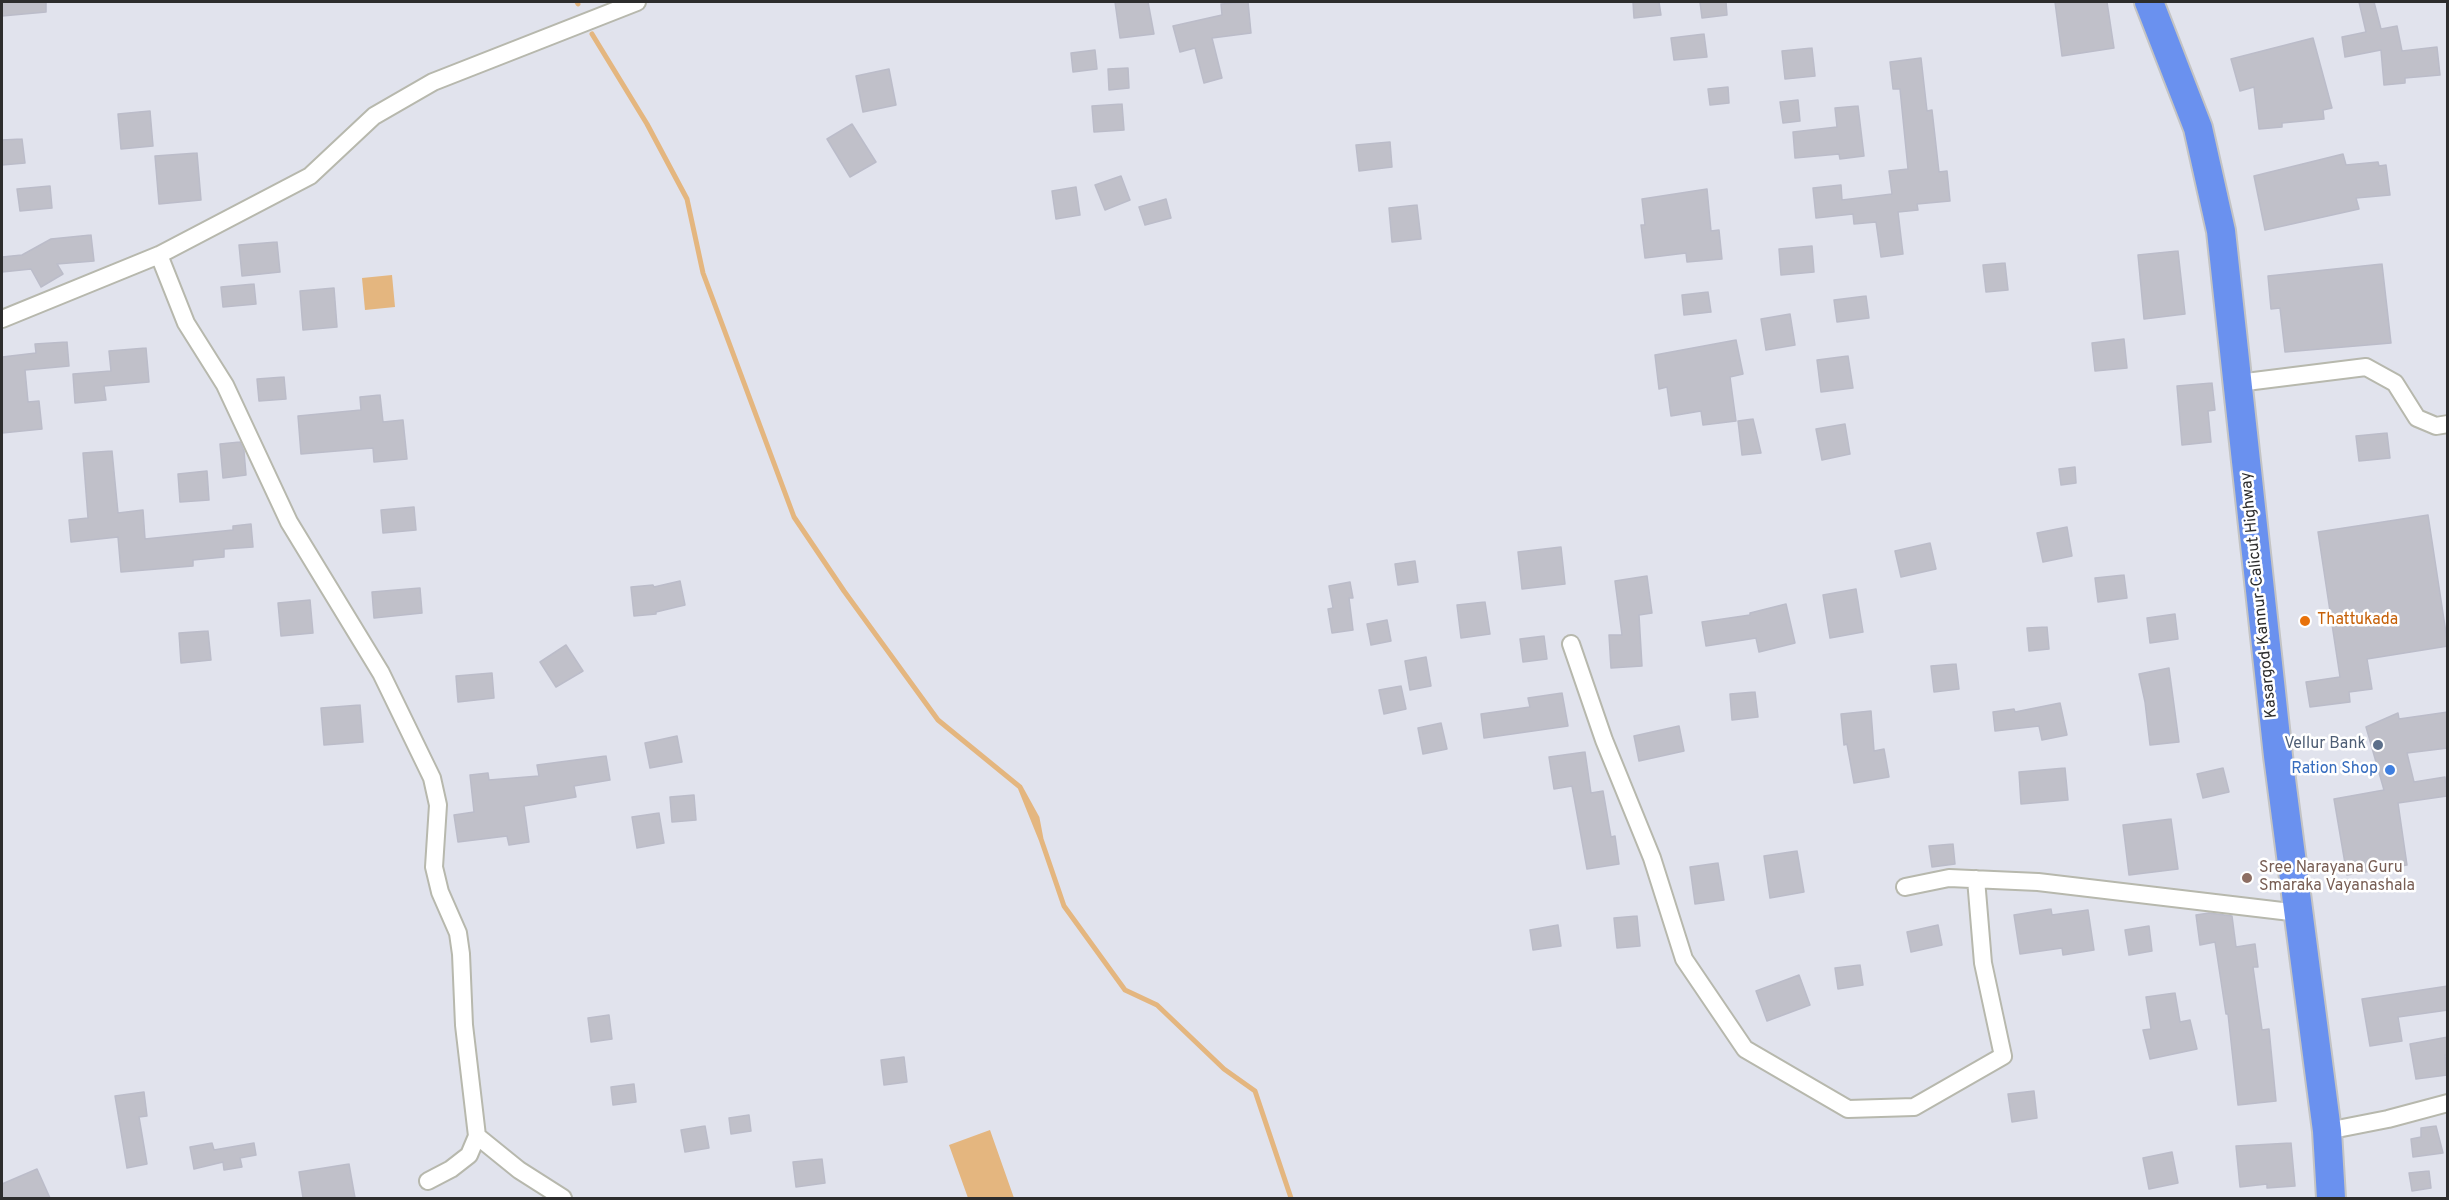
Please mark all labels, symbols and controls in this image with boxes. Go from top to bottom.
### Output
street label: Kasargod-Kannur-Calicut Highway [2238,471,2282,719]
place label: Thattukada [2317,611,2398,631]
marker: Thattukada [2298,614,2312,628]
place label: Vellur Bank [2284,735,2366,755]
marker: Vellur Bank [2371,738,2385,752]
place label: Ration Shop [2291,760,2378,780]
marker: Ration Shop [2383,763,2397,777]
place label: Sree Narayana Guru Smaraka Vayanashala [2259,859,2415,897]
marker: Sree Narayana Guru Smaraka Vayanashala [2240,871,2254,885]

